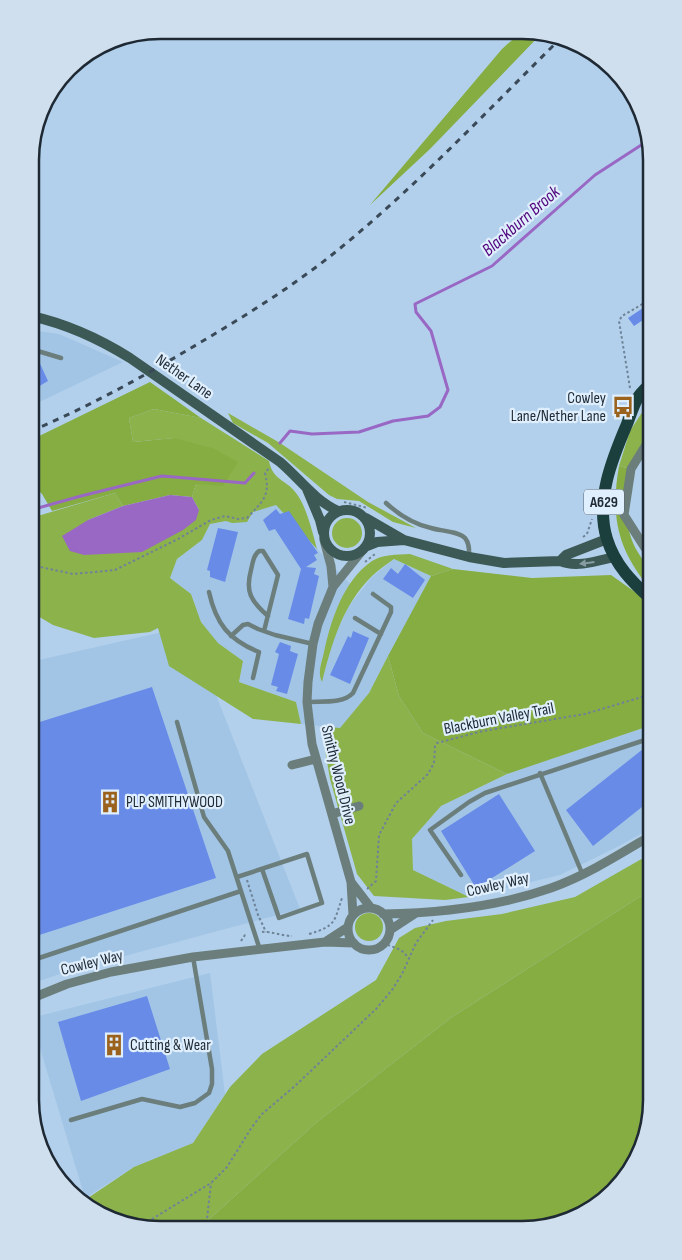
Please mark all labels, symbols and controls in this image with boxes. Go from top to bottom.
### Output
water label: Blackburn Brook [478,181,565,260]
street label: Nether Lane [152,351,216,403]
place label: Cowley Lane/Nether Lane [511,389,606,426]
bus stop icon: Cowley Lane/Nether Lane [610,394,636,420]
road number: A629 [584,490,624,514]
one-way arrow [579,559,595,567]
street label: Blackburn Valley Trail [442,699,556,739]
street label: Smithy Wood Drive [317,724,359,826]
building icon: PLP SMITHYWOOD [97,789,123,815]
place label: PLP SMITHYWOOD [126,793,223,812]
street label: Cowley Way [465,869,531,901]
street label: Cowley Way [59,946,125,980]
building icon: Cutting & Wear [101,1032,127,1058]
place label: Cutting & Wear [130,1036,211,1055]

